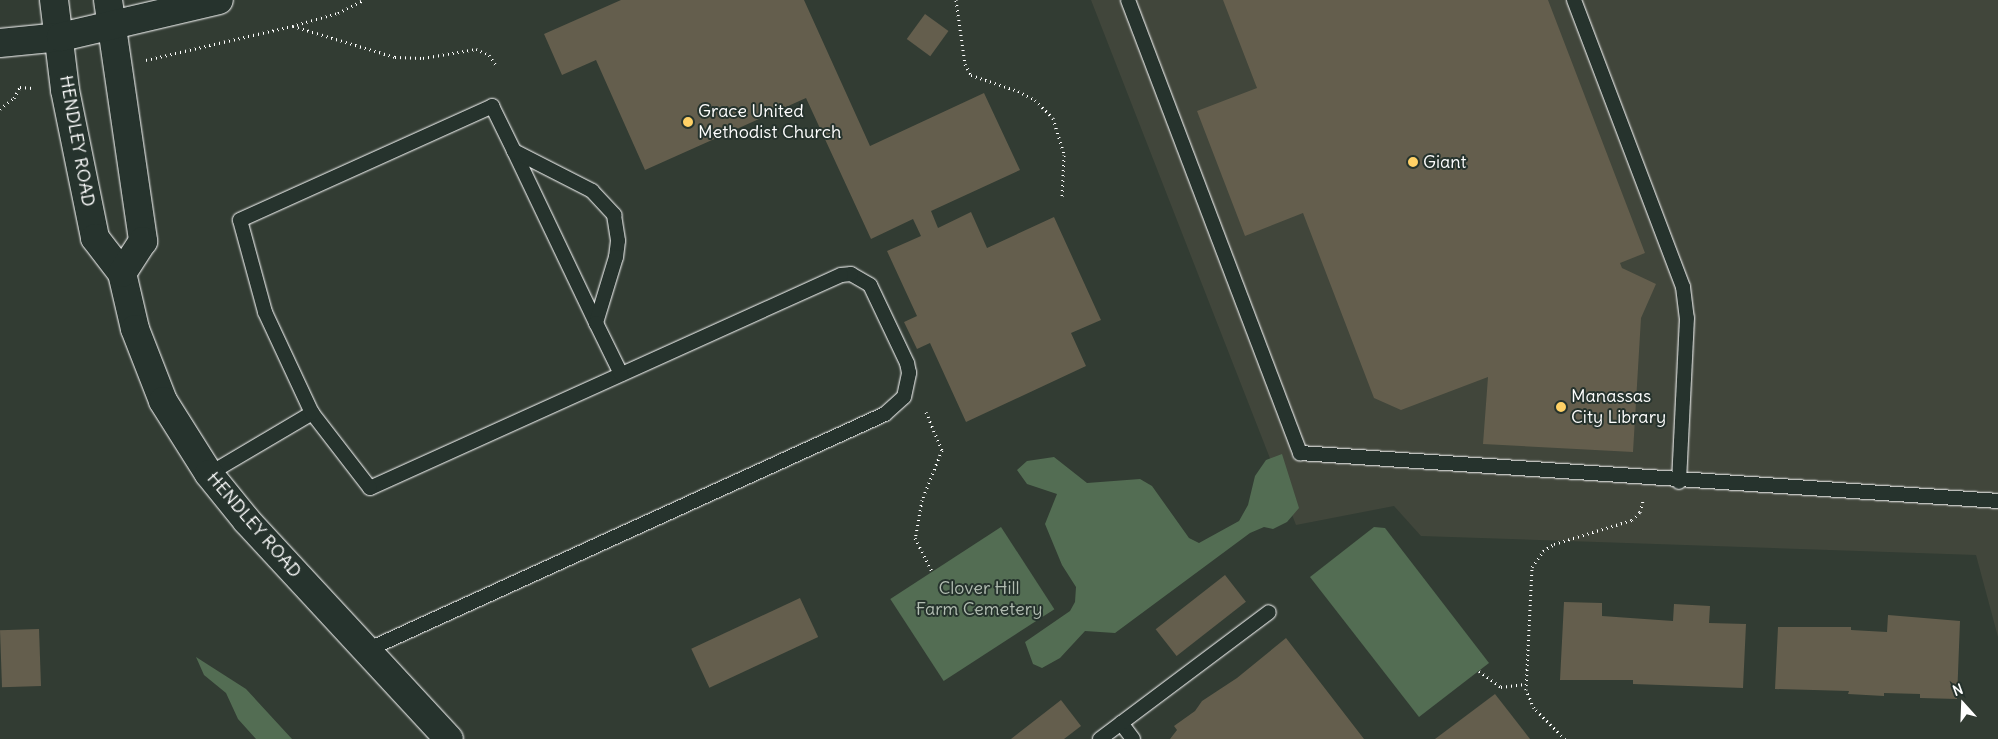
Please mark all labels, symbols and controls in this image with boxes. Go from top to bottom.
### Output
street label: HENDLEY ROAD [55,74,99,208]
place label: Grace United Methodist Church [698,101,841,144]
marker: Grace United Methodist Church [682,116,694,128]
place label: Giant [1423,151,1467,173]
marker: Giant [1407,156,1419,168]
place label: Manassas City Library [1571,386,1666,428]
marker: Manassas City Library [1555,401,1567,413]
street label: HENDLEY ROAD [202,468,306,582]
park label: Clover Hill Farm Cemetery [916,578,1042,620]
north arrow [1938,679,1988,729]
text: N [1950,680,1965,700]

